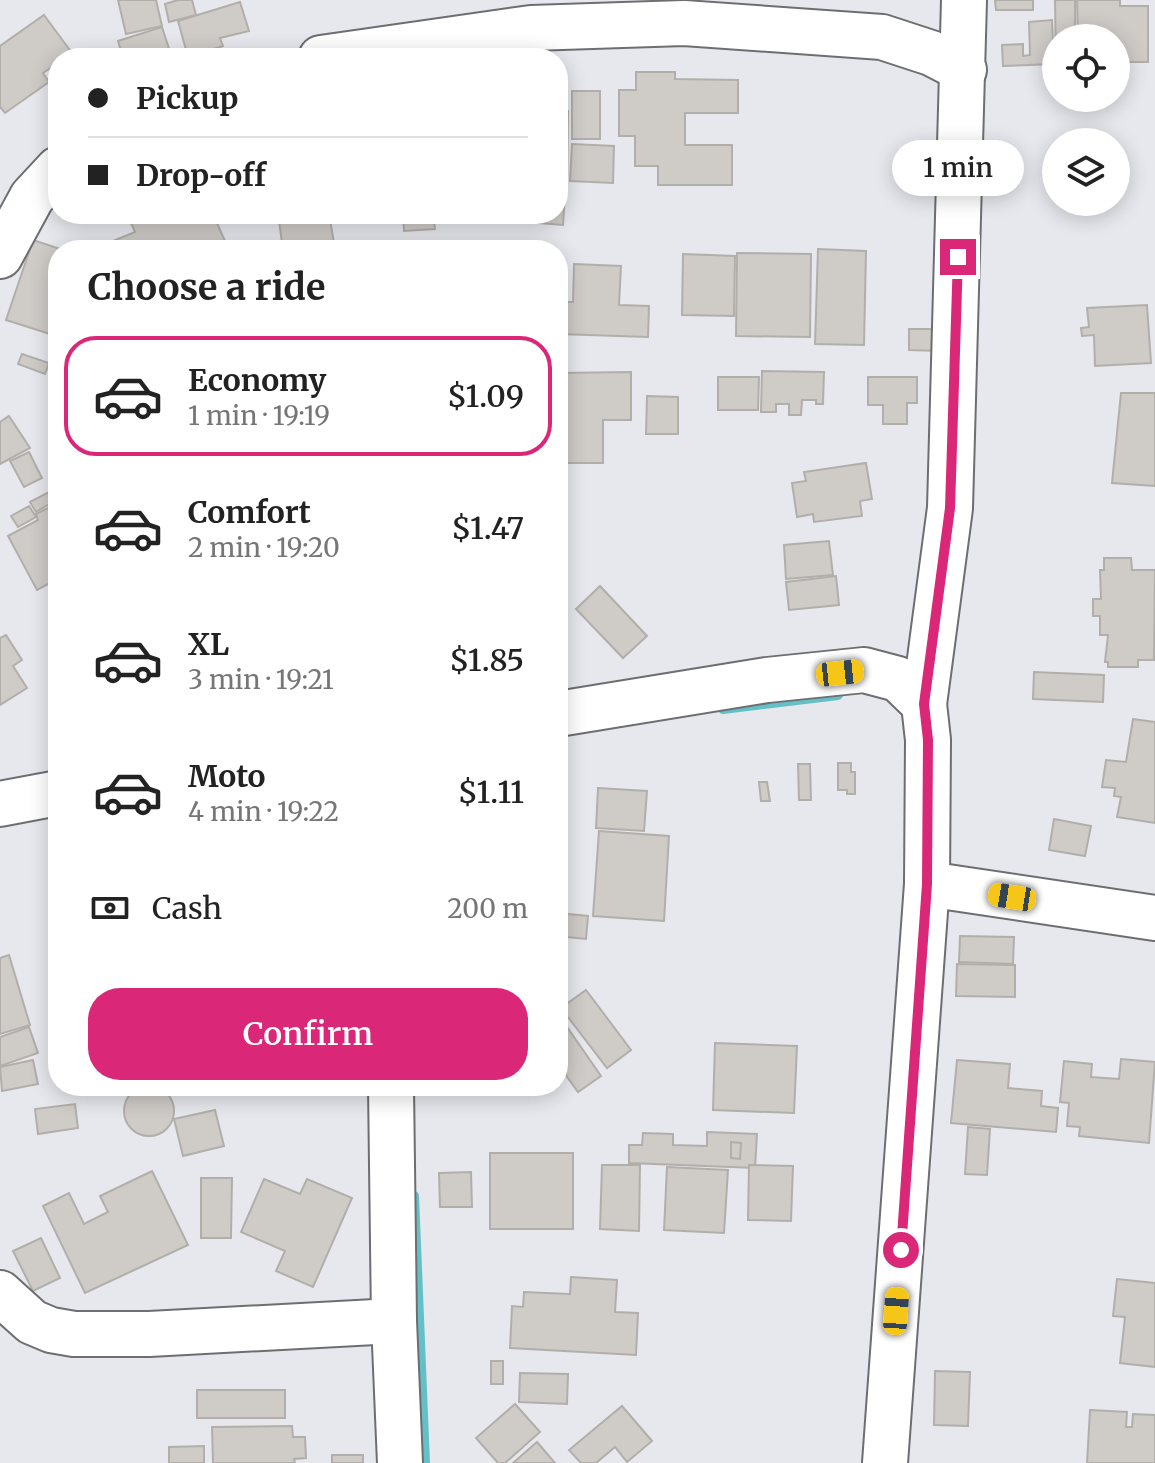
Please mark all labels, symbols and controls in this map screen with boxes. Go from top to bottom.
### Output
map controls [1042,24,1130,216]
button: locate [1042,24,1130,112]
text: Pickup [136,79,238,117]
button: layers [1042,128,1130,216]
callout: 1 min [892,141,1024,197]
text: 1 min [923,151,993,184]
text: Drop-off [136,156,266,194]
route end [940,239,976,275]
text: Choose a ride [88,265,325,310]
icon: car [92,360,164,432]
text: Economy [188,361,326,399]
text: $1.09 [447,377,524,415]
text: 1 min · 19:19 [188,399,330,432]
icon: car [92,492,164,564]
text: Comfort [188,493,311,531]
text: $1.47 [451,509,524,547]
text: 2 min · 19:20 [188,531,340,564]
icon: car [92,624,164,696]
text: XL [188,625,229,663]
text: $1.85 [449,641,524,679]
car [815,659,865,687]
text: 3 min · 19:21 [188,663,334,696]
icon: car [92,756,164,828]
text: Moto [188,757,266,795]
text: $1.11 [458,773,524,811]
text: 4 min · 19:22 [188,795,339,828]
car [986,881,1038,913]
icon: cash [88,886,132,930]
text: Cash [152,889,222,927]
text: 200 m [447,892,528,925]
button: Confirm [88,988,528,1080]
route start [883,1232,919,1268]
car [882,1286,910,1336]

